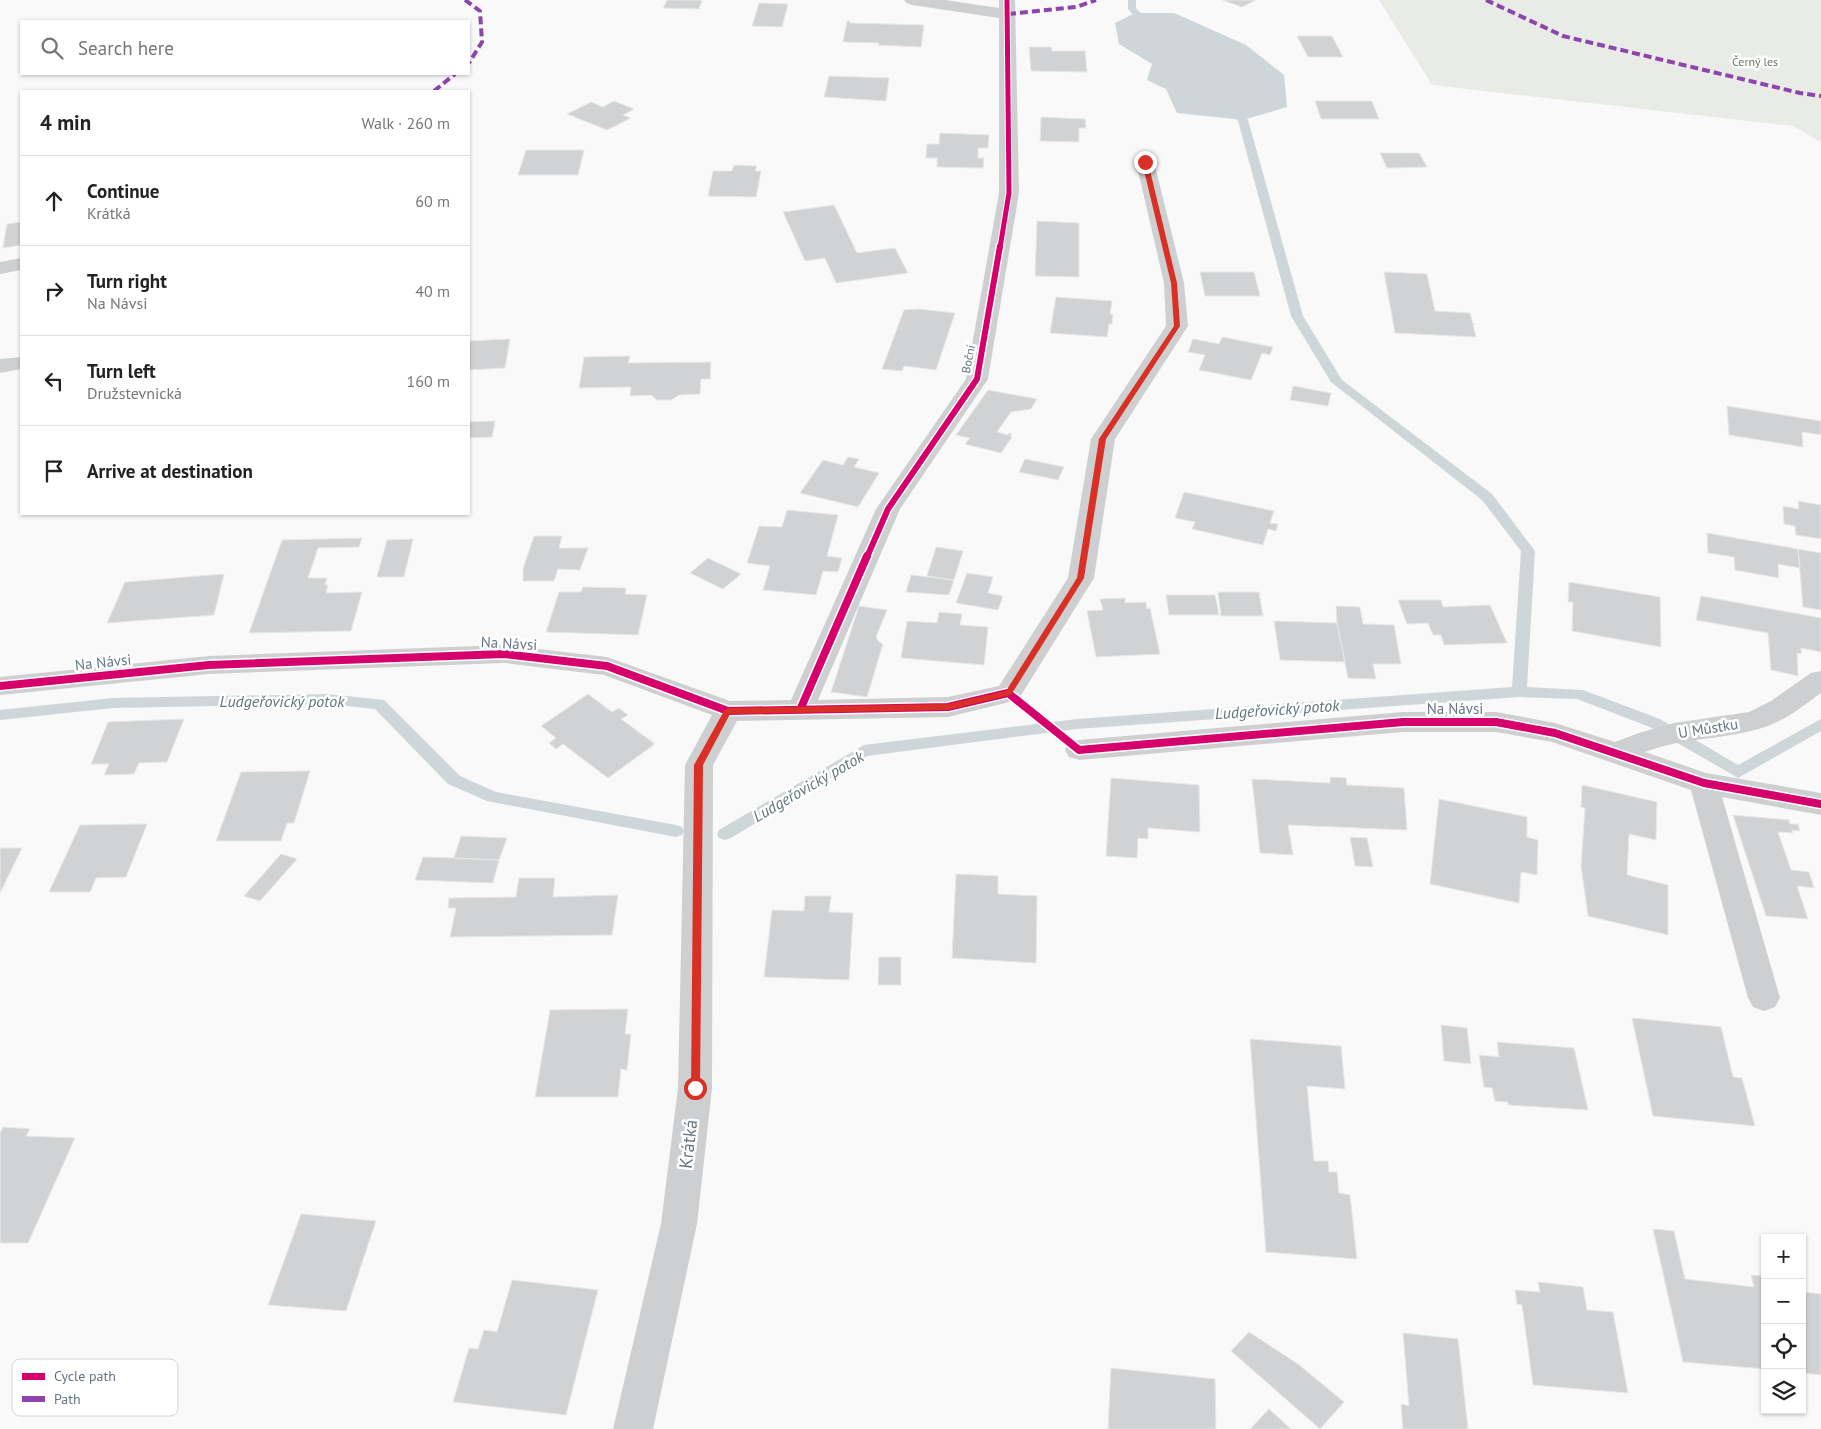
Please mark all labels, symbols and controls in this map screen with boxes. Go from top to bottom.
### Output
search box [20,20,470,75]
icon: search [38,34,66,62]
text: Search here [78,36,174,60]
park label: Černý les [1732,54,1778,69]
text: 4 min [40,109,91,136]
text: Walk · 260 m [361,113,450,133]
route end [1134,151,1157,174]
text: Continue [87,179,159,203]
icon: ahead [40,187,68,215]
text: 60 m [415,191,450,211]
text: Krátká [87,203,131,223]
text: Turn right [87,269,167,293]
icon: right [40,277,68,305]
text: 40 m [415,281,450,301]
text: Na Návsi [87,293,147,313]
street label: Boční [958,344,978,374]
text: Turn left [87,359,156,383]
icon: left [40,367,68,395]
text: 160 m [407,371,450,391]
text: Družstevnická [87,383,182,403]
icon: arrive [40,457,68,485]
text: Arrive at destination [87,459,253,483]
street label: Na Návsi [480,632,538,654]
street label: Na Návsi [74,650,132,674]
water label: Ludgeřovický potok [220,691,345,711]
water label: Ludgeřovický potok [1214,695,1341,723]
street label: Na Návsi [1427,699,1483,718]
street label: U Můstku [1677,714,1739,742]
water label: Ludgeřovický potok [749,746,868,826]
route start [684,1077,707,1100]
street label: Krátká [674,1118,702,1170]
map controls [1761,1234,1806,1414]
button: + [1761,1234,1806,1279]
button: − [1761,1279,1806,1324]
button: locate [1761,1324,1806,1369]
legend [12,1359,178,1416]
text: Cycle path [54,1367,116,1385]
button: layers [1761,1369,1806,1414]
text: Path [54,1390,81,1408]

